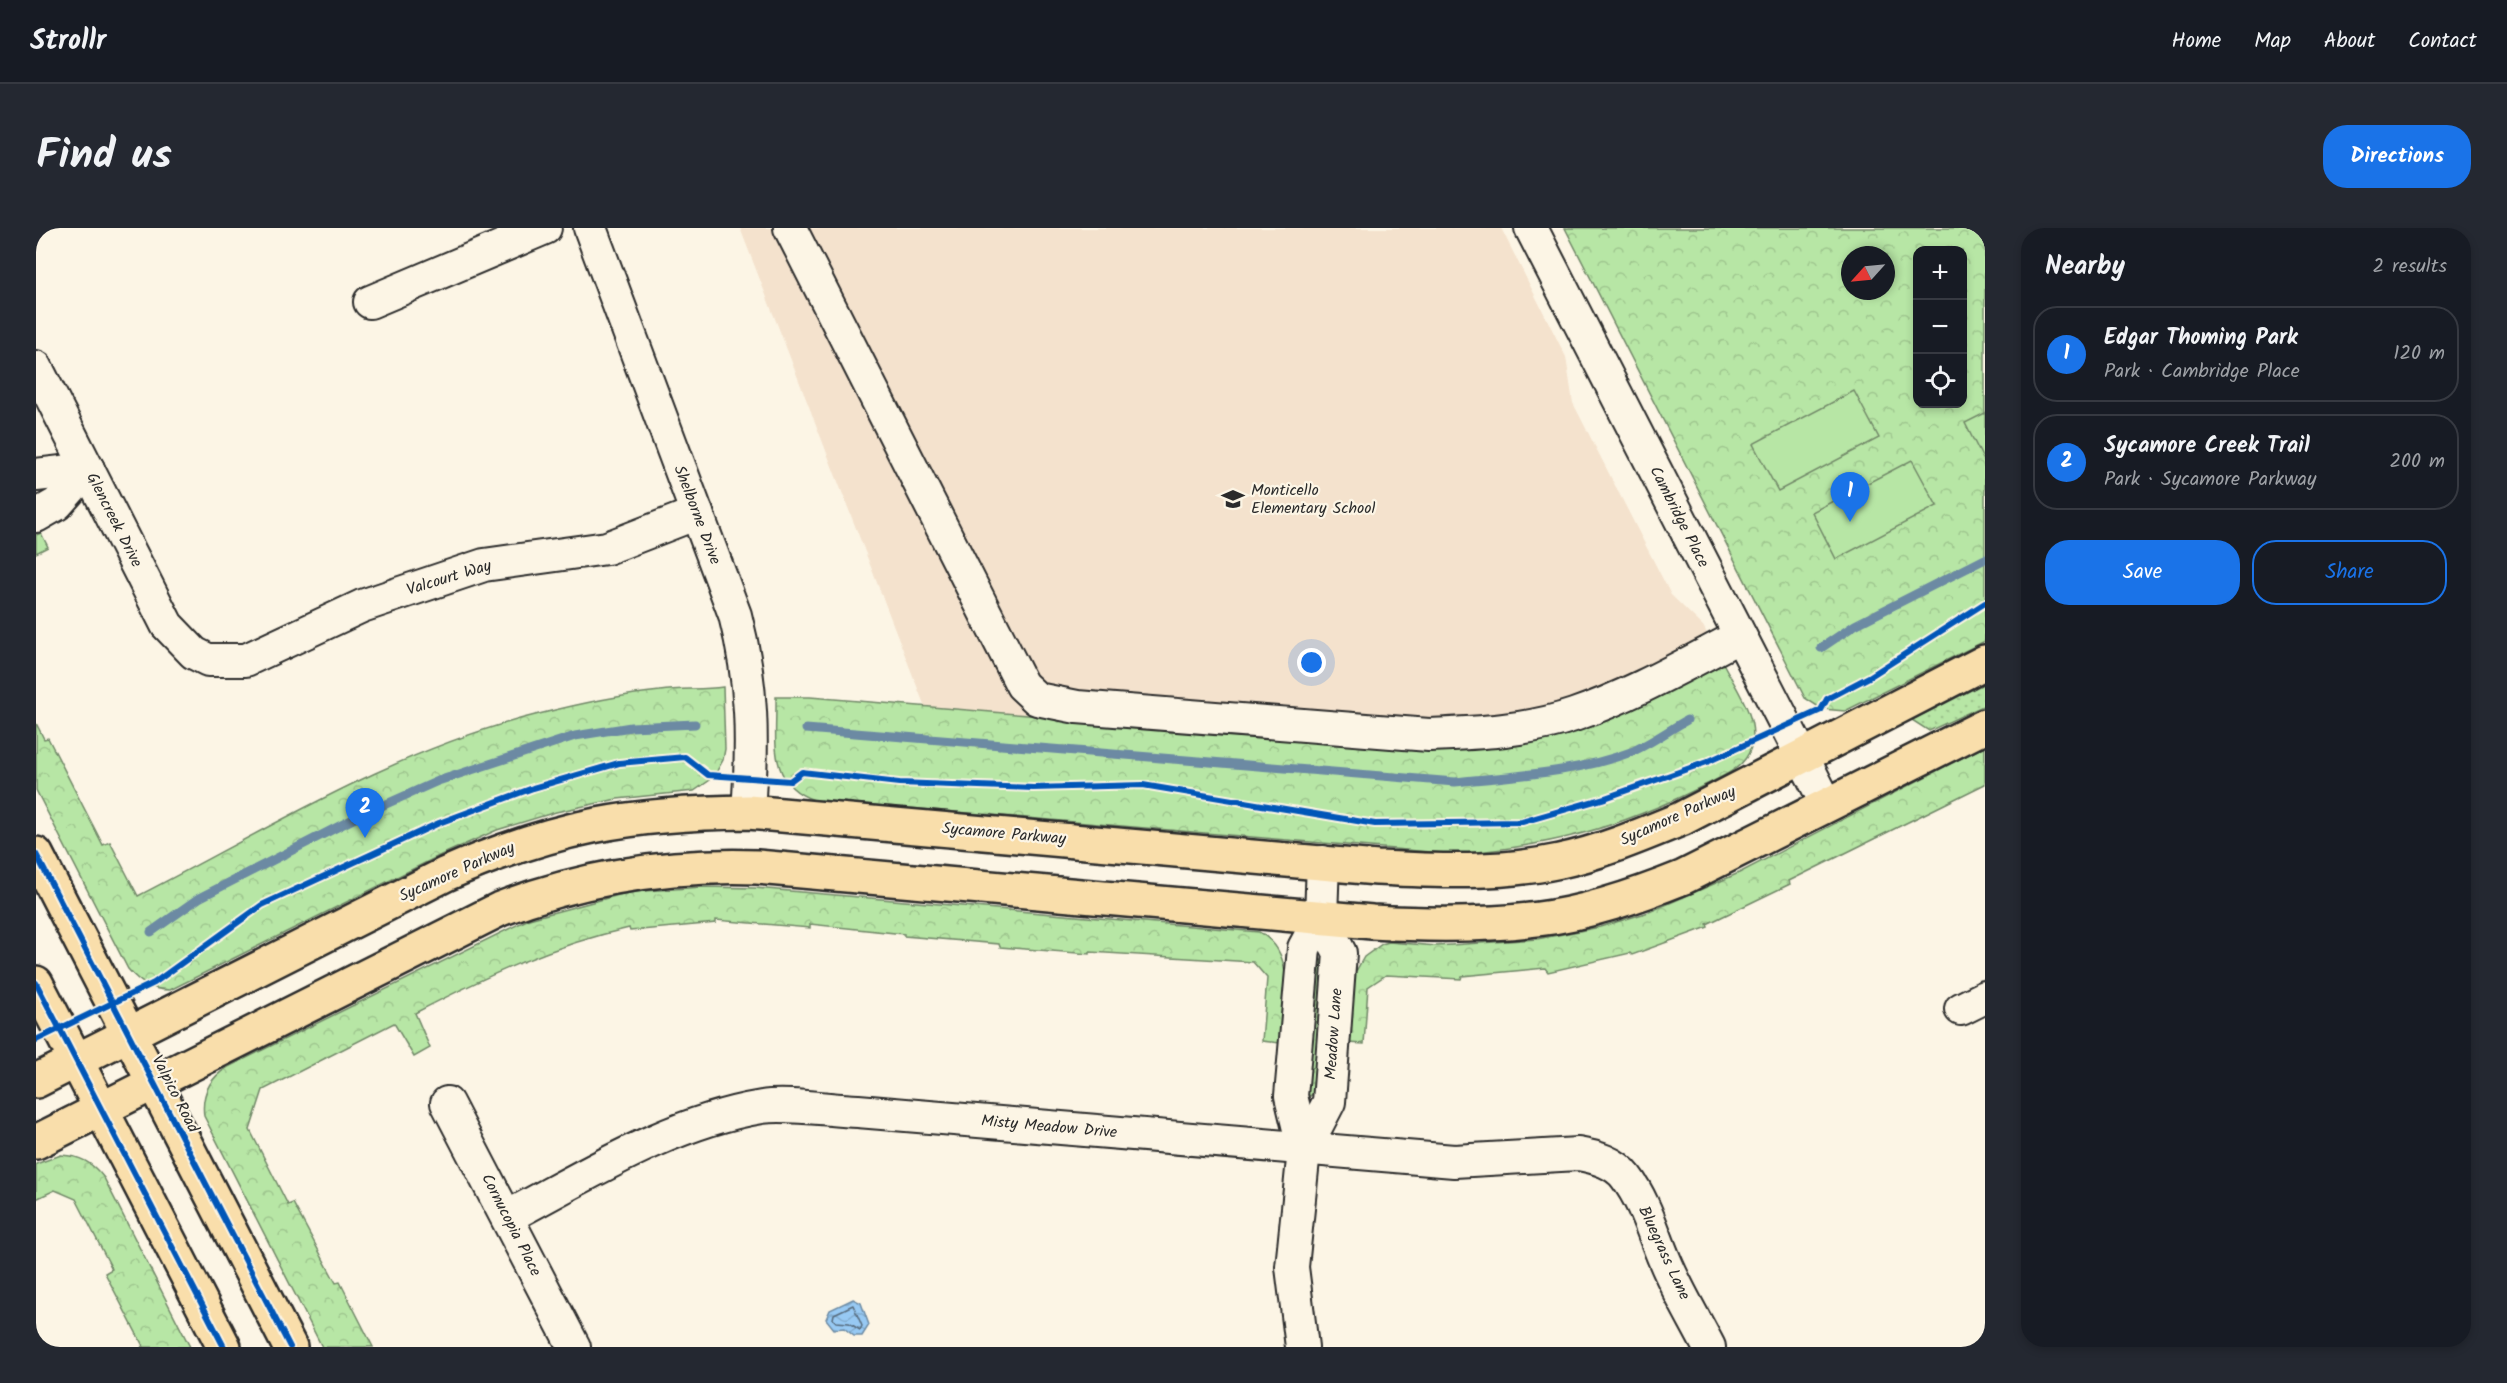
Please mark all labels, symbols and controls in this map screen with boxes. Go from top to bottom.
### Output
text: Strollr [30,19,106,64]
text: Home [2172,25,2221,58]
text: Map [2254,25,2291,58]
text: About [2324,25,2375,58]
text: Contact [2408,25,2477,58]
text: Find us [36,123,172,190]
button: Directions [2323,125,2471,188]
north arrow [1841,246,1895,300]
map controls [1913,246,1967,408]
button: + [1913,246,1967,300]
text: Nearby [2045,246,2125,288]
text: 2 results [2372,251,2447,283]
button: − [1913,300,1967,354]
text: Edgar Thoming Park [2104,321,2298,356]
text: 1 [2063,338,2070,370]
text: 120 m [2393,338,2445,370]
button: locate [1913,354,1967,408]
text: Park · Cambridge Place [2104,356,2300,388]
text: Sycamore Creek Trail [2104,429,2310,464]
text: 2 [2061,446,2072,478]
text: 200 m [2389,446,2445,478]
street label: Shelborne Drive [667,462,727,568]
street label: Cambridge Place [1643,462,1715,572]
text: Park · Sycamore Parkway [2104,464,2316,496]
street label: Glencreek Drive [79,468,149,572]
pin: 1 [1830,472,1870,522]
place label: Monticello Elementary School [1251,478,1376,521]
school or university icon: Monticello Elementary School [1220,486,1246,512]
button: Save [2045,540,2240,605]
button: Share [2252,540,2447,605]
street label: Valcourt Way [404,553,495,603]
your location [1297,648,1326,677]
street label: Sycamore Parkway [1616,779,1740,853]
pin: 2 [346,788,384,838]
street label: Sycamore Parkway [941,816,1067,852]
street label: Sycamore Parkway [395,835,519,909]
street label: Meadow Lane [1318,987,1350,1081]
street label: Valpico Road [145,1051,206,1138]
street label: Misty Meadow Drive [980,1109,1118,1145]
street label: Cornucopia Place [474,1169,548,1281]
street label: Bluegrass Lane [1631,1202,1697,1304]

